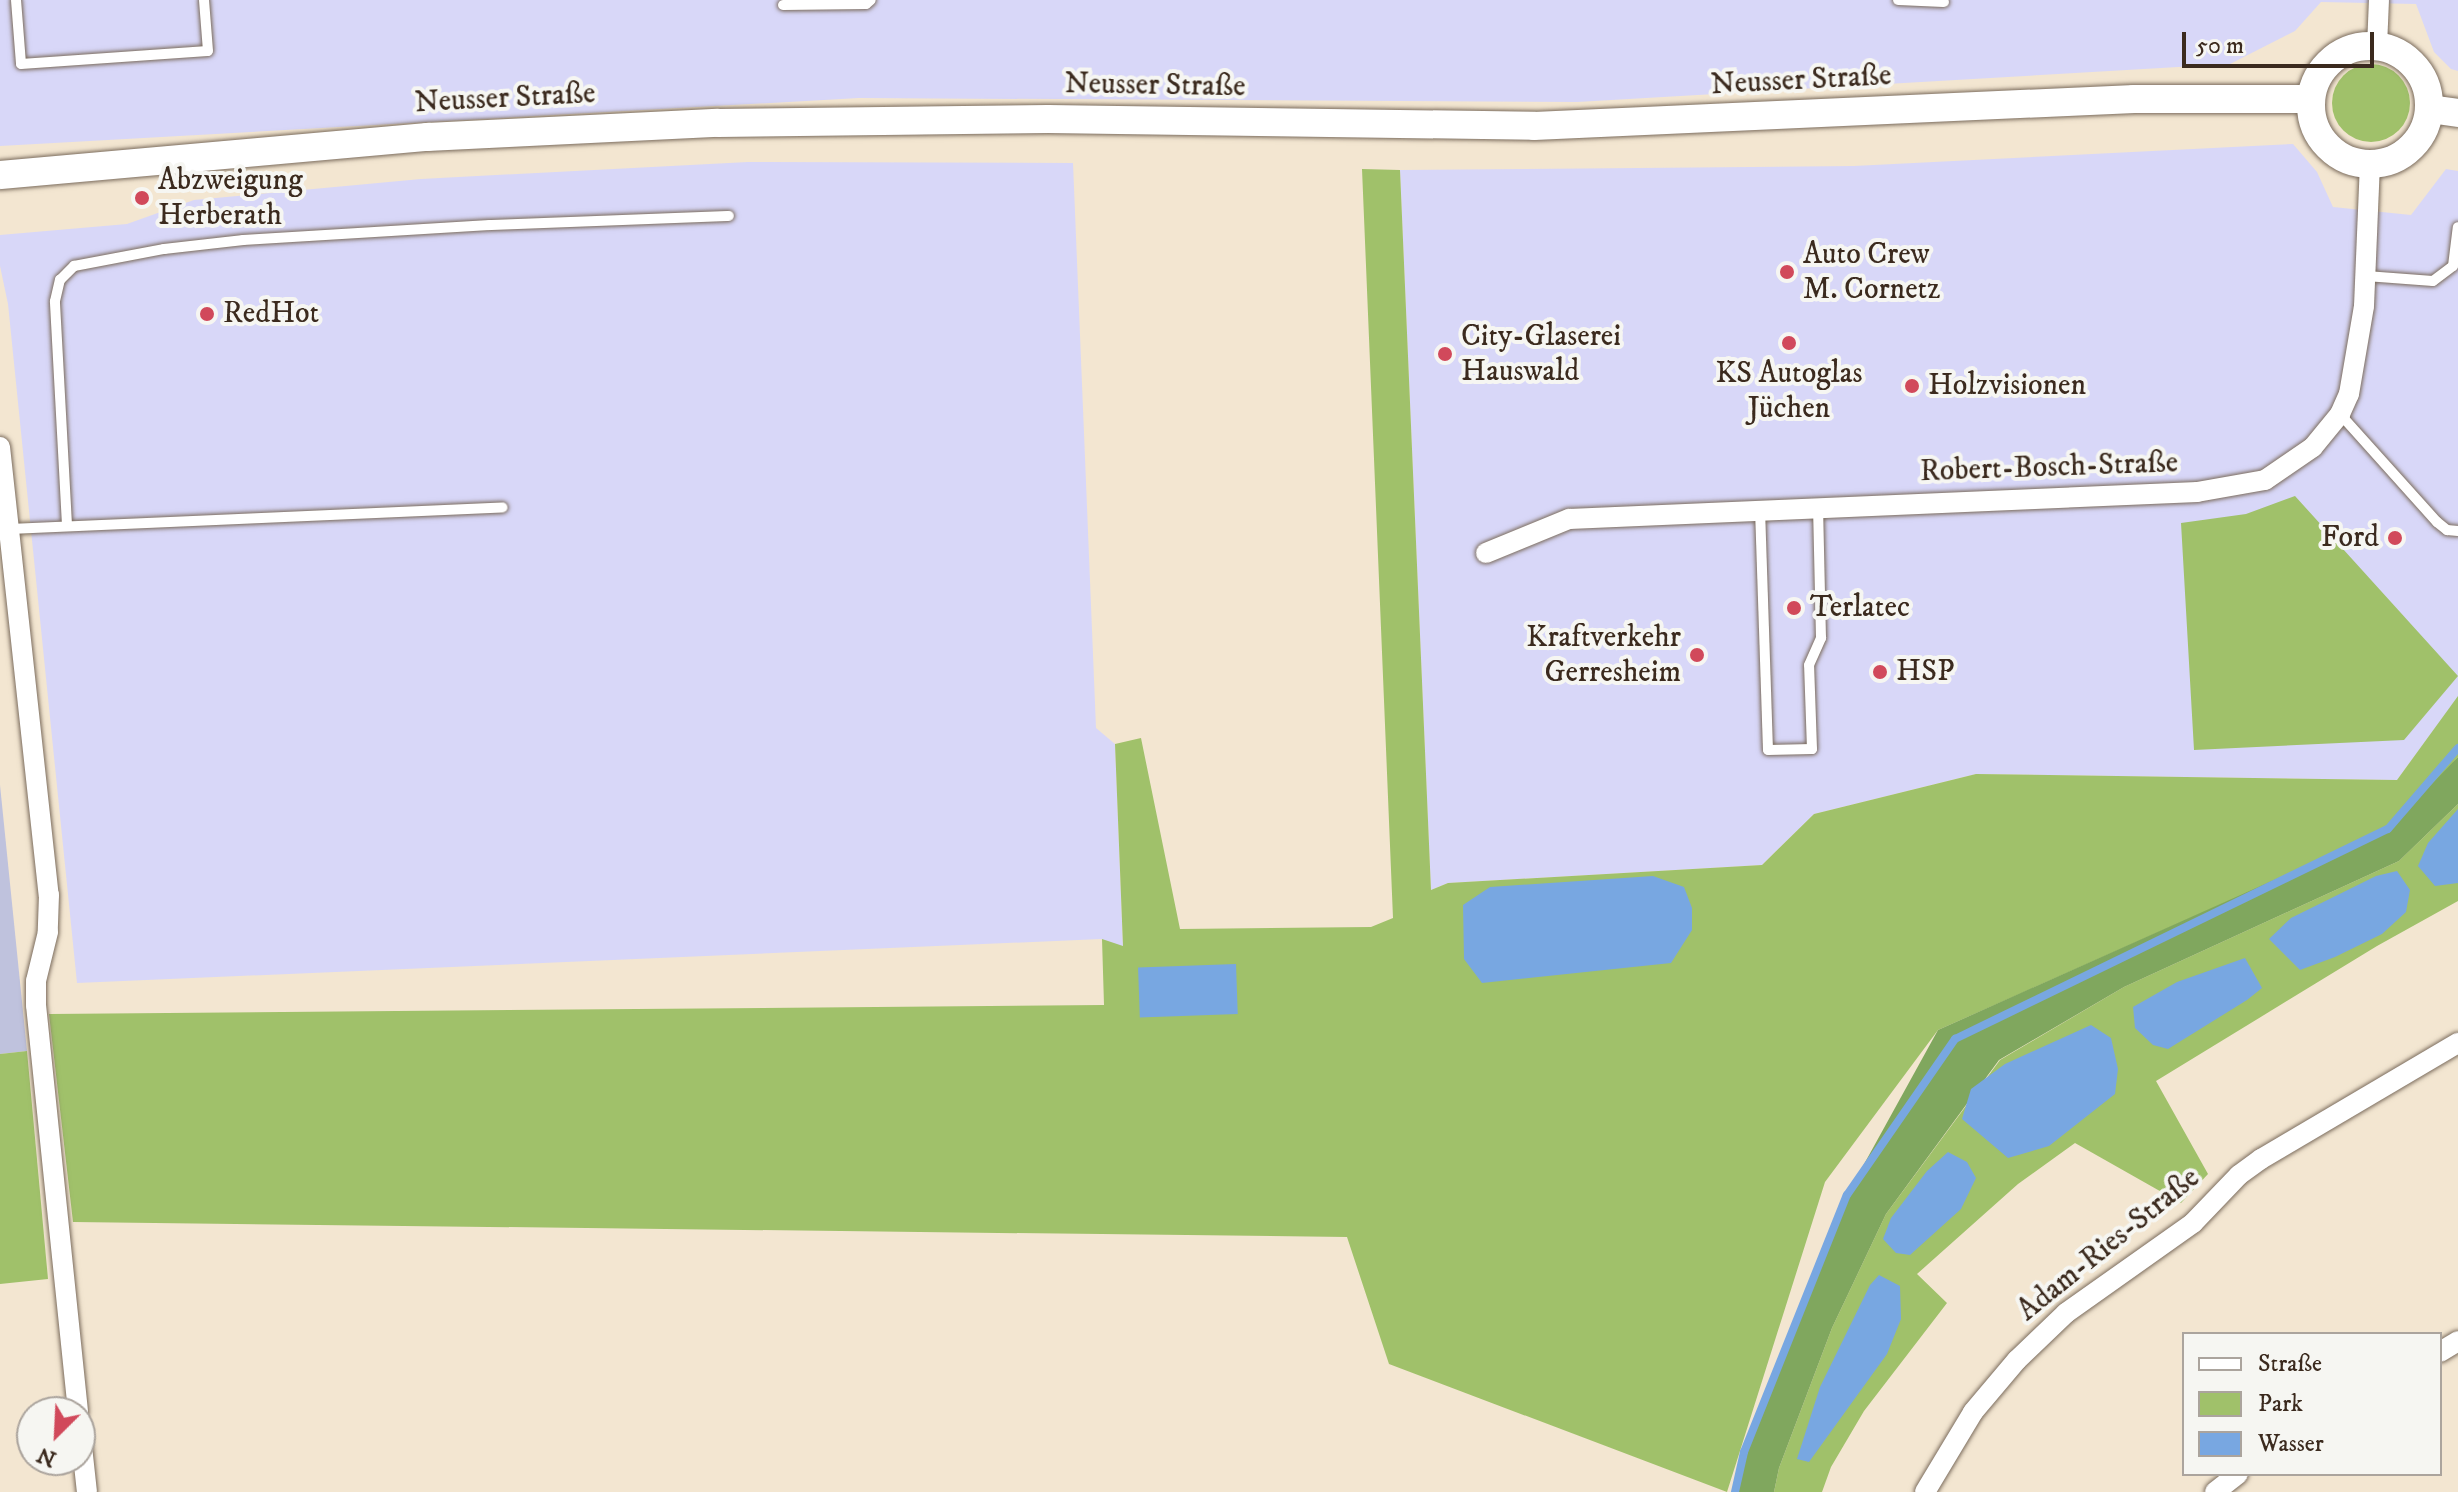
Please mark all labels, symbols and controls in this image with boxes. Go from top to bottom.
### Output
scale bar [2186,16,2378,66]
text: 50 m [2196,31,2244,61]
street label: Neusser Straße [1710,58,1892,104]
street label: Neusser Straße [1064,66,1246,106]
street label: Neusser Straße [414,76,596,122]
place label: Abzweigung Herberath [158,163,303,234]
marker: Abzweigung Herberath [133,189,151,207]
place label: Auto Crew M. Cornetz [1803,237,1940,308]
marker: Auto Crew M. Cornetz [1778,263,1796,281]
place label: RedHot [223,296,319,332]
marker: RedHot [198,305,216,323]
place label: City-Glaserei Hauswald [1461,319,1621,390]
marker: KS Autoglas Jüchen [1780,334,1798,352]
marker: City-Glaserei Hauswald [1436,345,1454,363]
place label: KS Autoglas Jüchen [1715,356,1863,426]
place label: Holzvisionen [1928,368,2086,404]
marker: Holzvisionen [1903,377,1921,395]
street label: Robert-Bosch-Straße [1919,446,2179,490]
place label: Ford [2321,520,2379,556]
marker: Ford [2386,529,2404,547]
place label: Terlatec [1810,590,1910,626]
marker: Terlatec [1785,599,1803,617]
place label: Kraftverkehr Gerresheim [1526,620,1681,690]
marker: Kraftverkehr Gerresheim [1688,646,1706,664]
place label: HSP [1896,654,1954,690]
marker: HSP [1871,663,1889,681]
street label: Adam-Ries-Straße [2011,1161,2207,1329]
legend [2182,1332,2442,1476]
text: Straße [2258,1349,2322,1379]
text: Park [2258,1389,2303,1419]
north arrow [16,1396,96,1476]
text: Wasser [2258,1429,2324,1459]
text: N [33,1441,61,1473]

